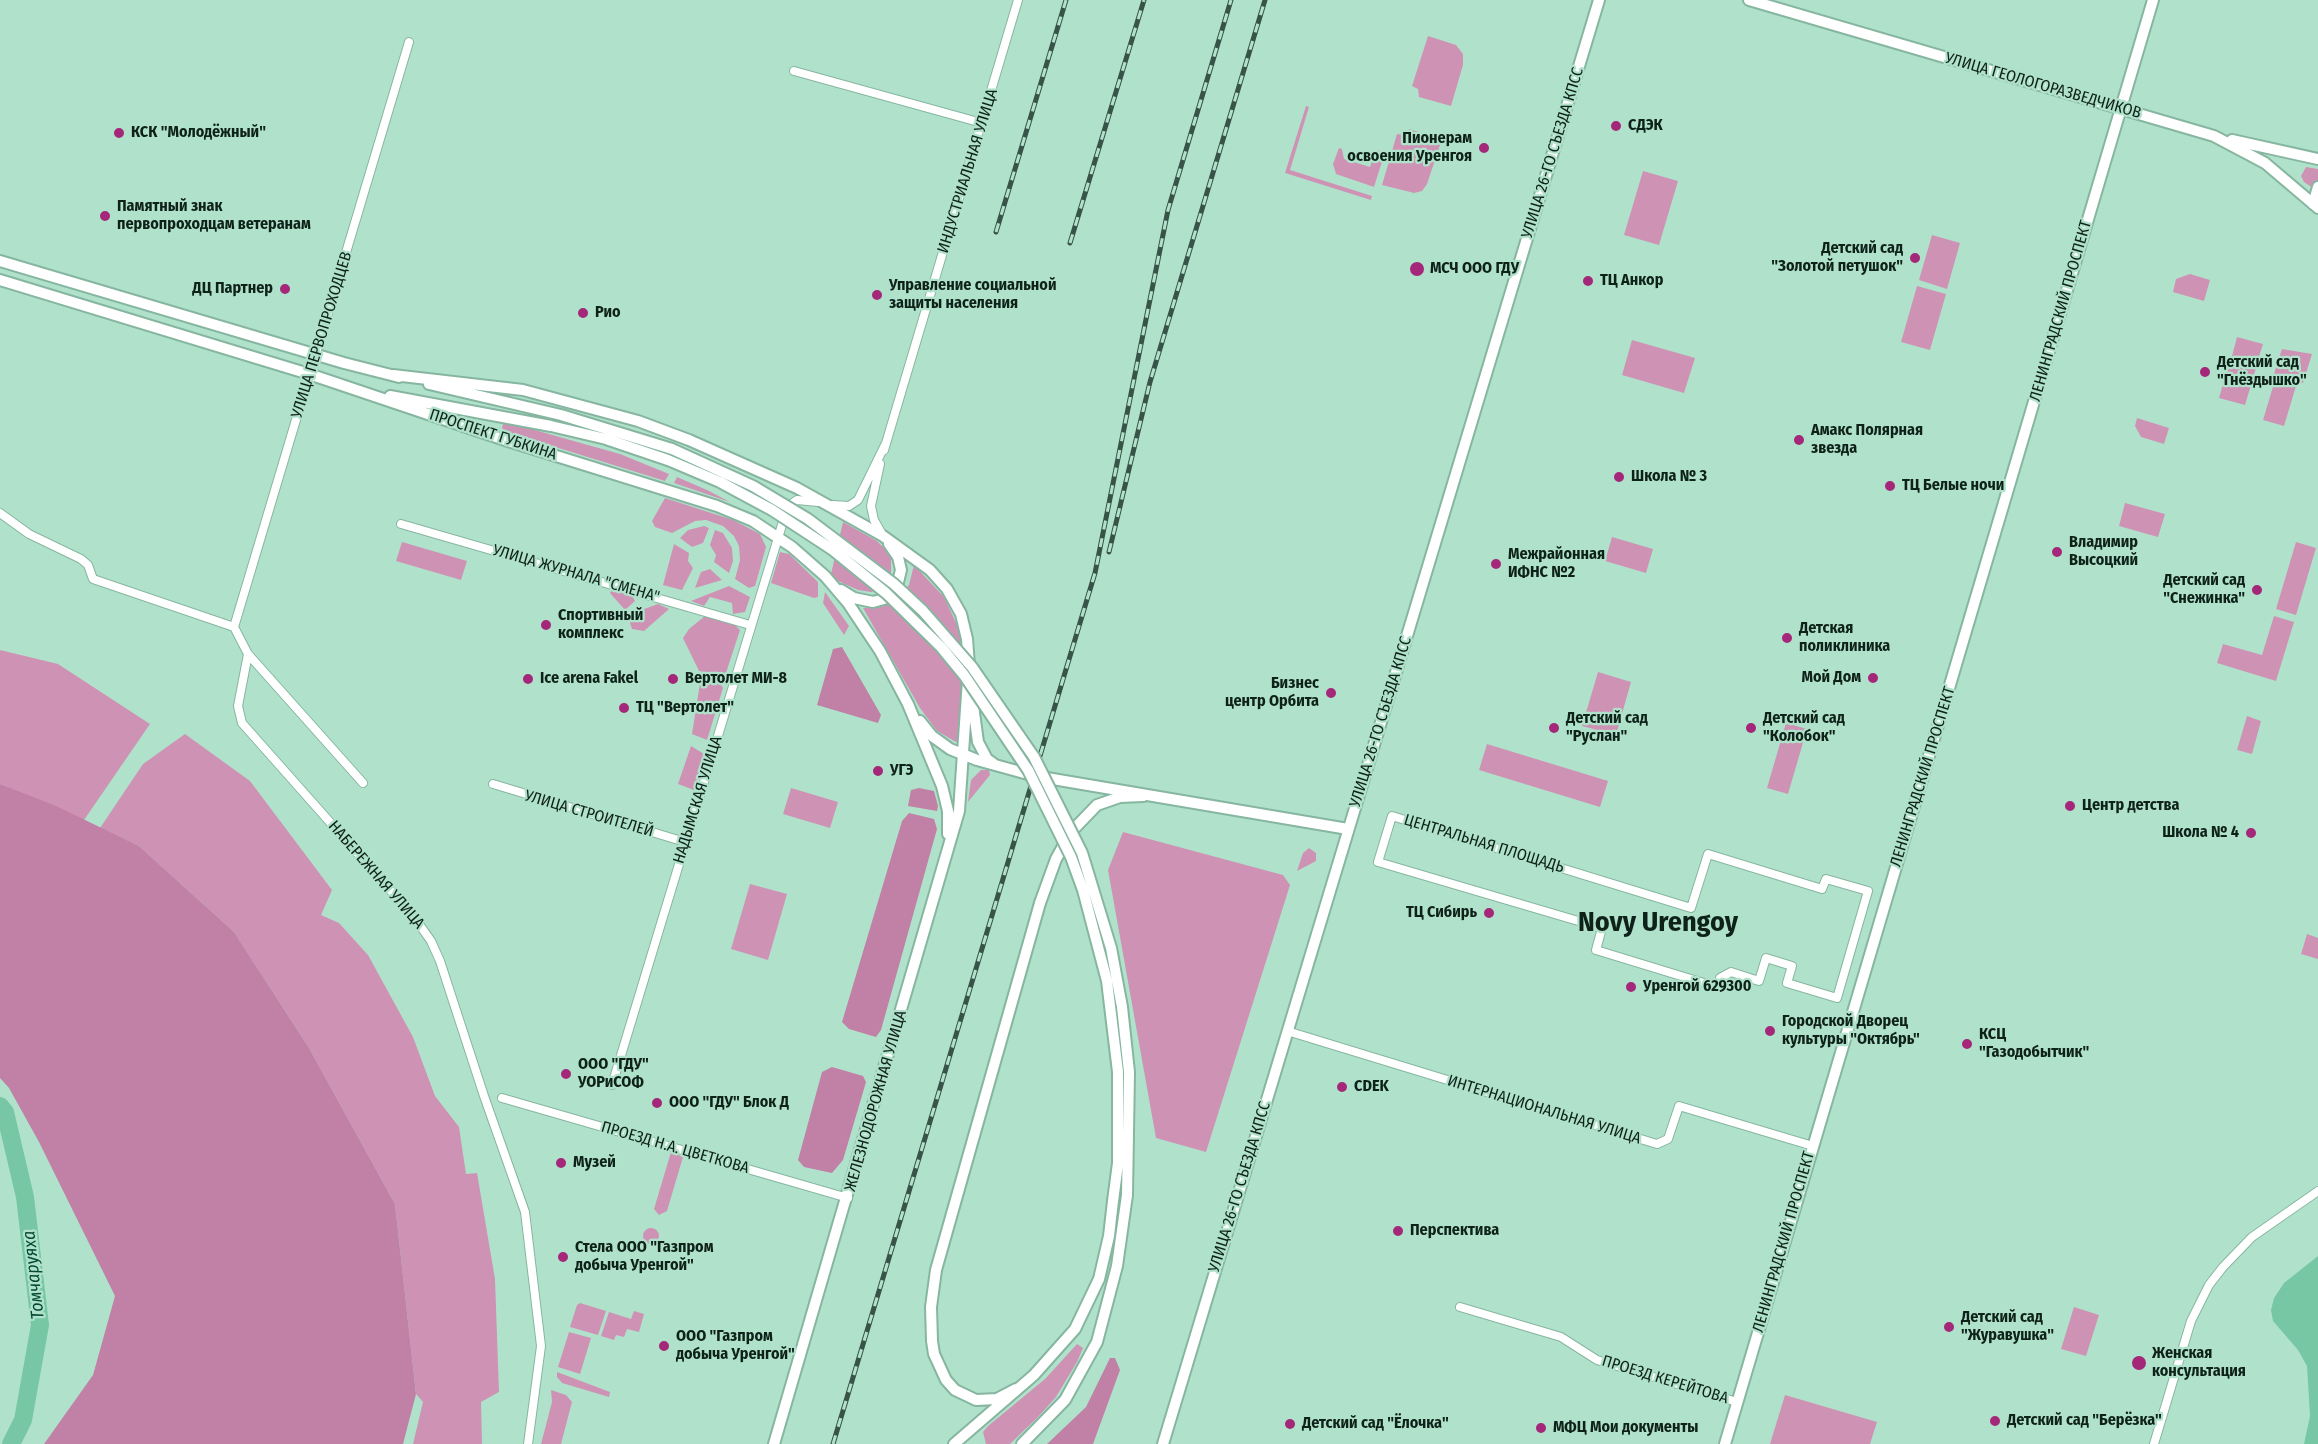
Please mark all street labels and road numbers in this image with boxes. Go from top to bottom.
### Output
street label: УЛИЦА ГЕОЛОГОРАЗВЕДЧИКОВ [1943,49,2143,123]
street label: УЛИЦА 26-ГО СЪЕЗДА КПСС [1518,65,1588,241]
street label: ИНДУСТРИАЛЬНАЯ УЛИЦА [934,87,1002,255]
street label: ЛЕНИНГРАДСКИЙ ПРОСПЕКТ [2026,218,2096,404]
street label: УЛИЦА ПЕРВОПРОХОДЦЕВ [288,250,356,420]
street label: ПРОСПЕКТ ГУБКИНА [427,405,559,465]
street label: УЛИЦА ЖУРНАЛА "СМЕНА" [490,541,662,607]
street label: УЛИЦА 26-ГО СЪЕЗДА КПСС [1346,634,1416,810]
street label: ЛЕНИНГРАДСКИЙ ПРОСПЕКТ [1886,685,1960,869]
street label: НАДЫМСКАЯ УЛИЦА [669,734,727,866]
street label: УЛИЦА СТРОИТЕЛЕЙ [522,786,656,842]
street label: ЦЕНТРАЛЬНАЯ ПЛОЩАДЬ [1402,810,1566,878]
street label: НАБЕРЕЖНАЯ УЛИЦА [324,817,428,933]
street label: ЖЕЛЕЗНОДОРОЖНАЯ УЛИЦА [841,1008,911,1194]
street label: ИНТЕРНАЦИОНАЛЬНАЯ УЛИЦА [1445,1071,1643,1149]
street label: УЛИЦА 26-ГО СЪЕЗДА КПСС [1205,1099,1275,1275]
street label: ПРОЕЗД Н.А. ЦВЕТКОВА [599,1118,751,1178]
street label: ЛЕНИНГРАДСКИЙ ПРОСПЕКТ [1749,1149,1819,1335]
street label: ПРОЕЗД КЕРЕЙТОВА [1599,1352,1731,1408]

